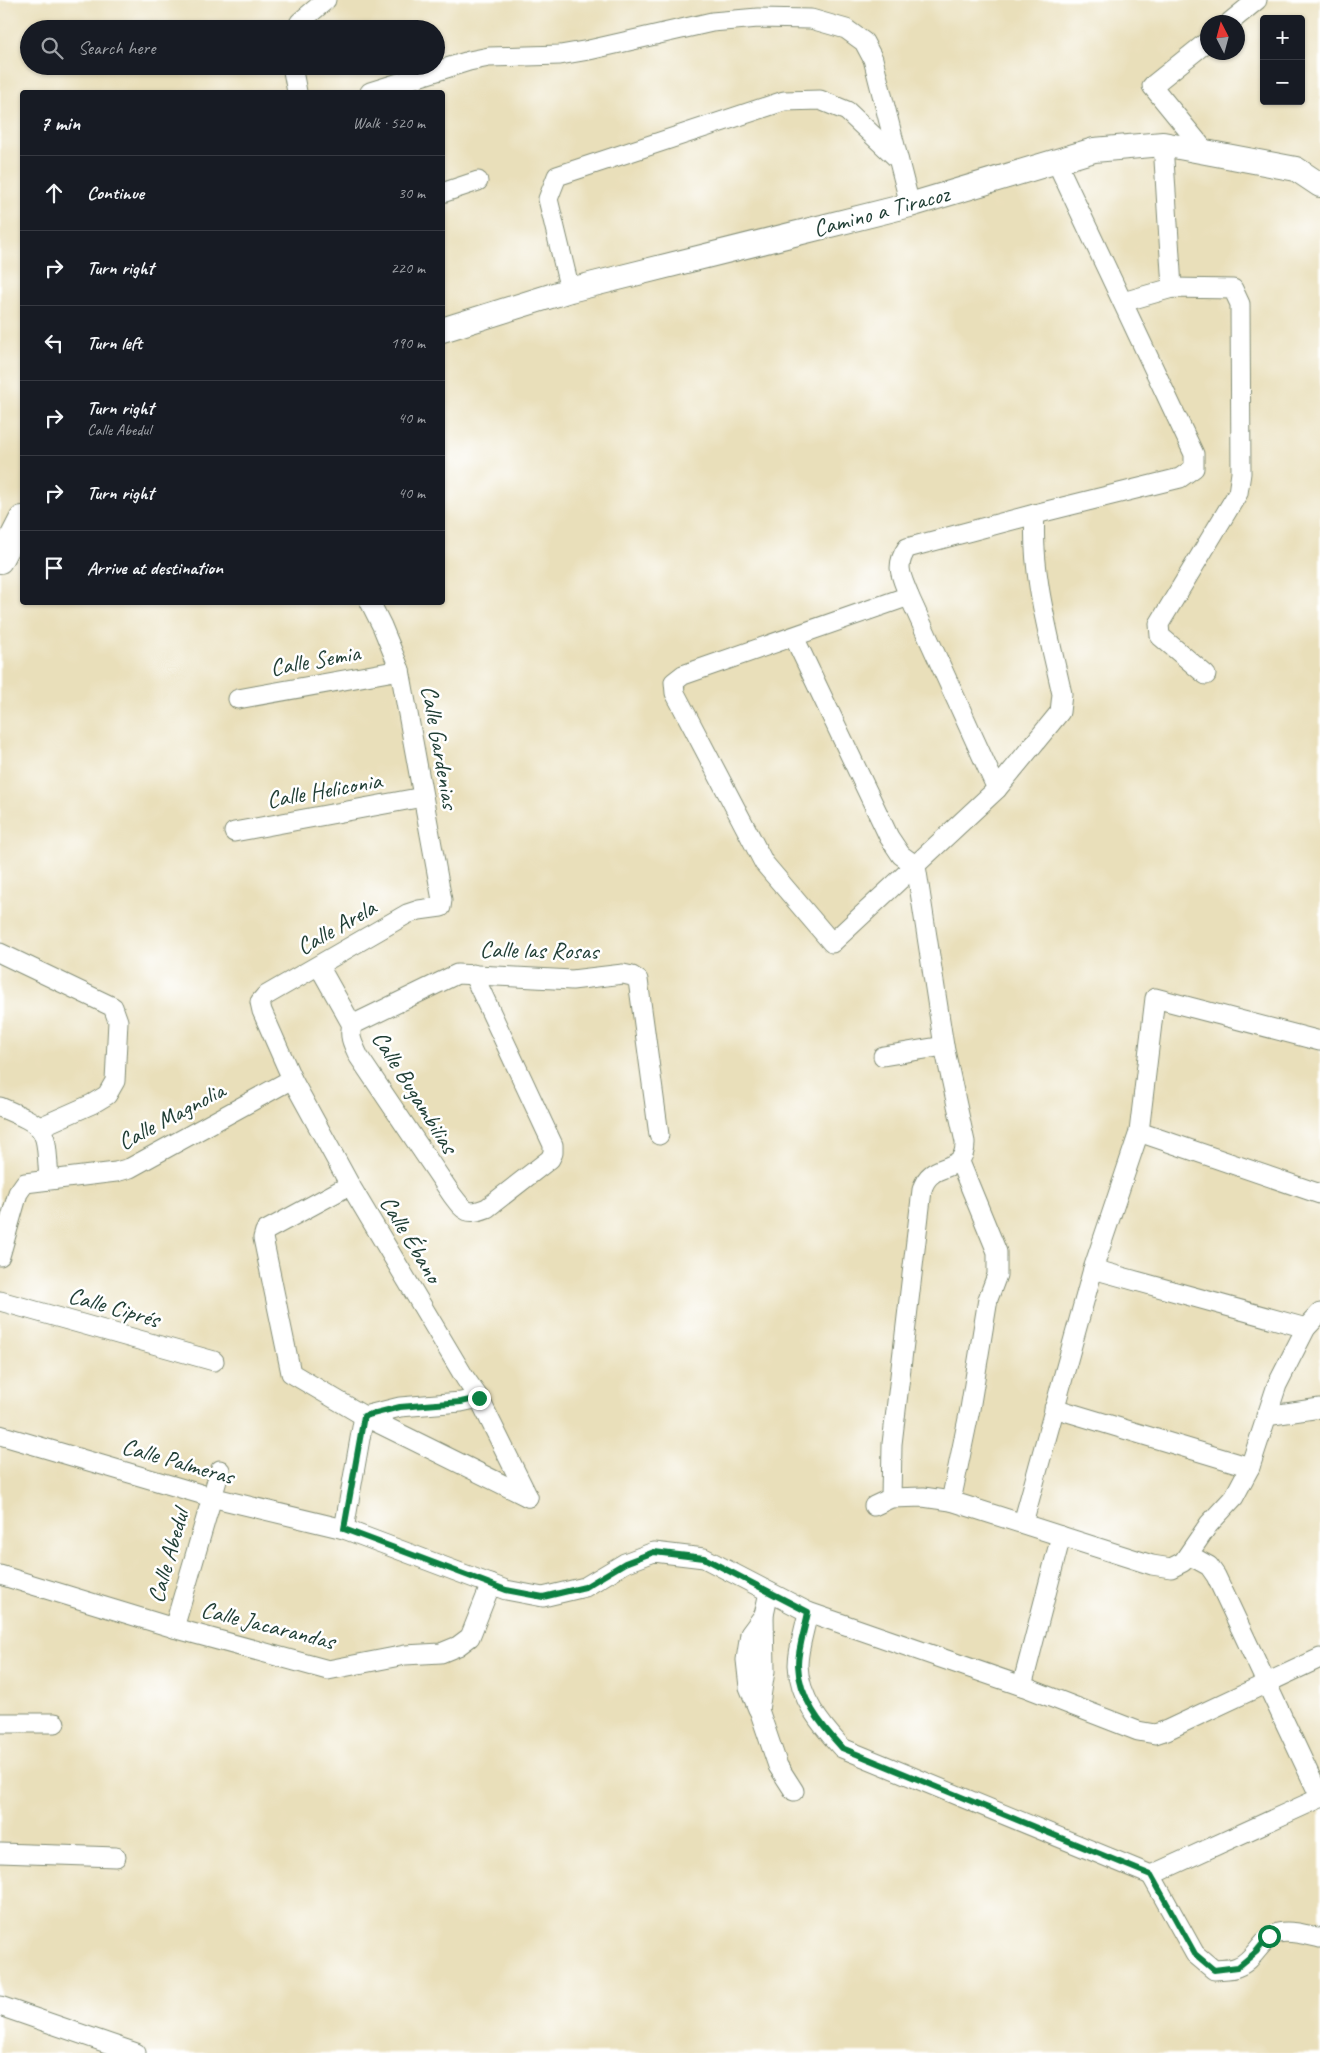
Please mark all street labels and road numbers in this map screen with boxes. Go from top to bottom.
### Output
street label: Camino a Tiracoz [810,178,954,244]
street label: Calle Semia [268,637,364,683]
street label: Calle Gardenias [414,683,466,813]
street label: Calle Heliconia [264,765,385,815]
street label: Calle Arela [291,892,382,962]
street label: Calle las Rosas [479,934,600,966]
street label: Calle Bugambilias [365,1025,466,1161]
street label: Calle Magnolia [112,1074,232,1157]
street label: Calle Ébano [373,1190,450,1290]
street label: Calle Ciprés [65,1280,166,1335]
street label: Calle Palmeras [118,1431,239,1492]
street label: Calle Abedul [140,1502,197,1606]
street label: Calle Jacarandas [198,1594,341,1657]

